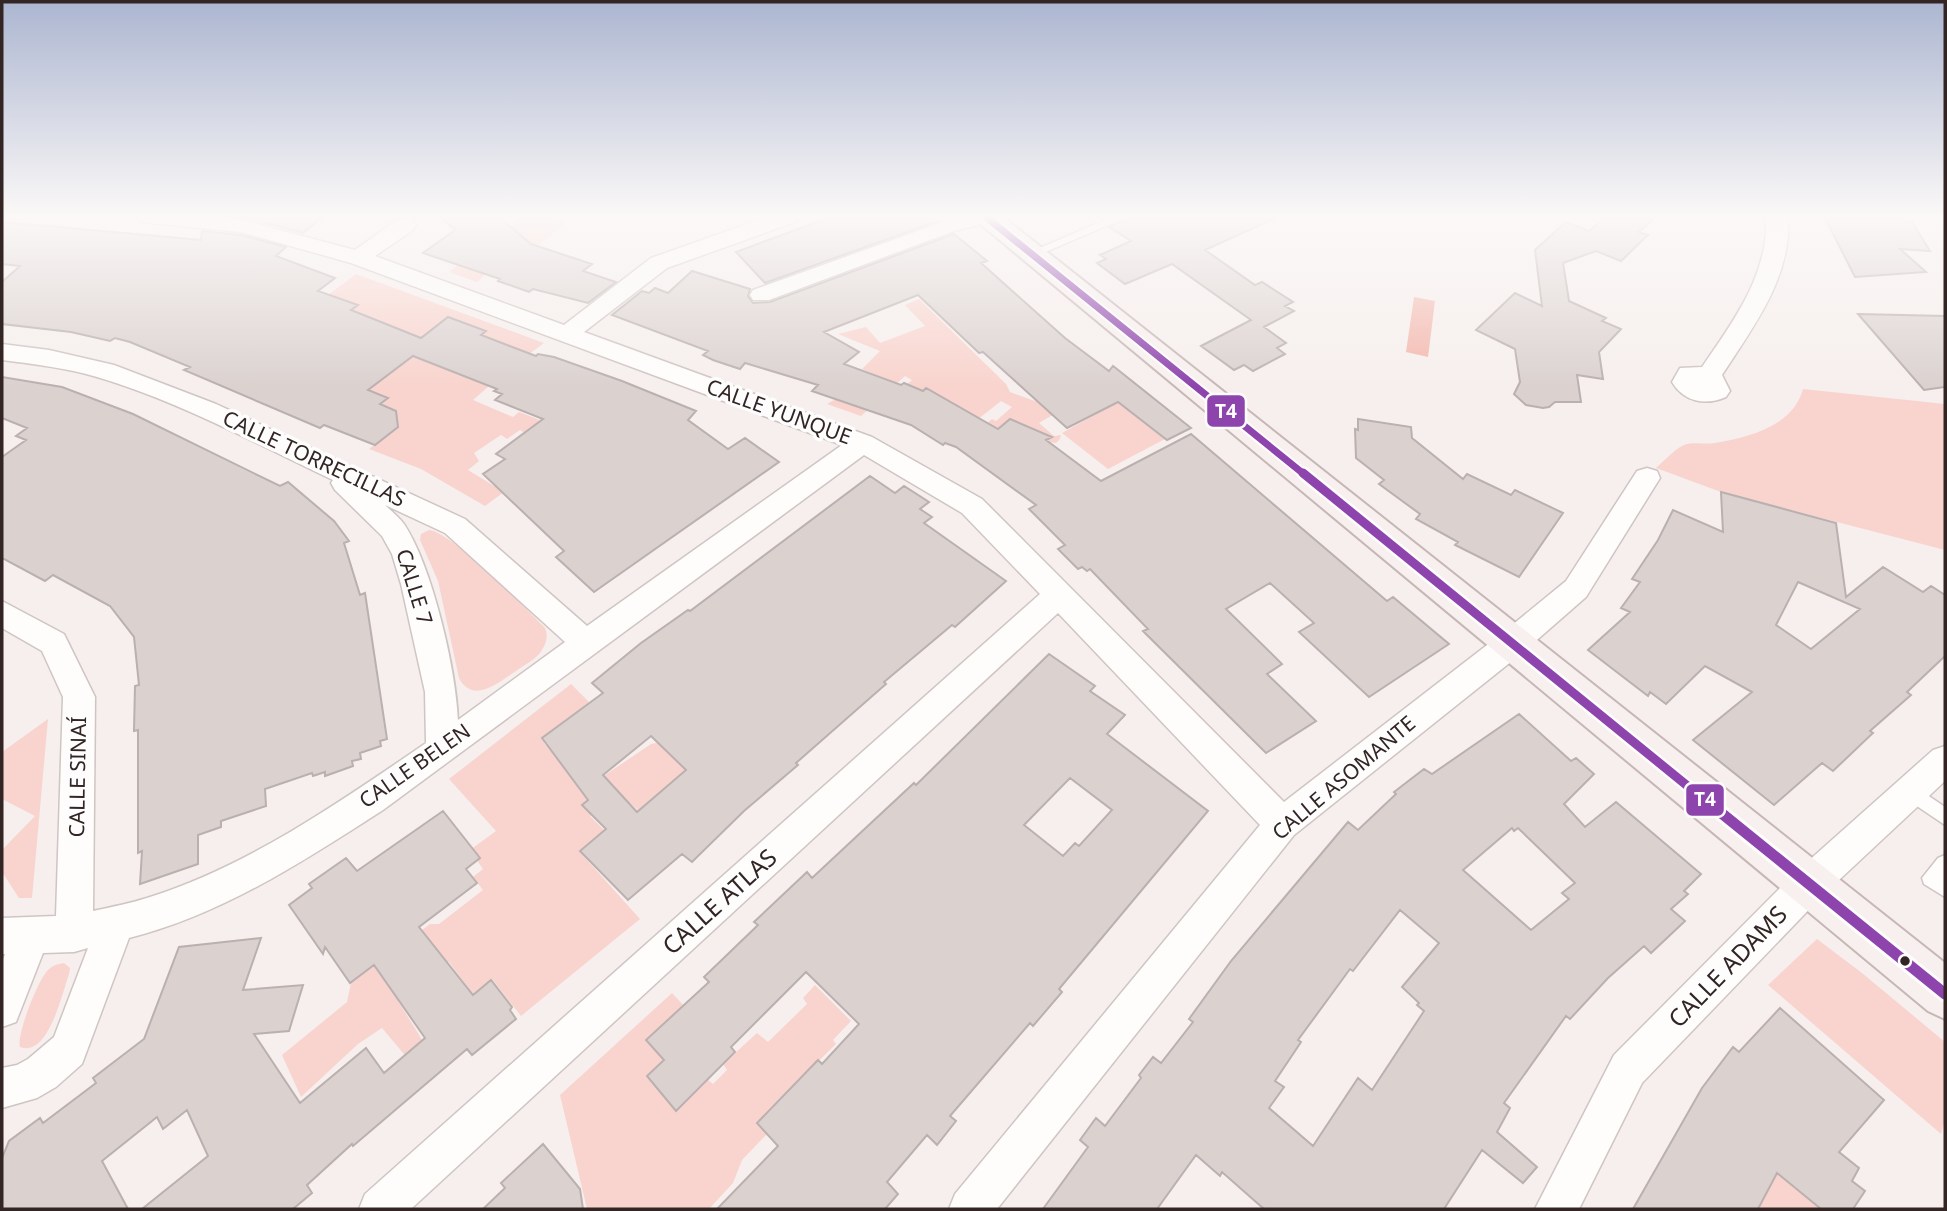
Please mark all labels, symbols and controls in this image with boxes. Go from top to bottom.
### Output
street label: CALLE YUNQUE [703,372,856,450]
line badge: T4 [1206,394,1246,428]
text: T4 [1215,398,1237,424]
street label: CALLE TORRECILLAS [218,403,410,513]
street label: CALLE 7 [390,545,440,628]
street label: CALLE ASOMANTE [1266,709,1421,845]
street label: CALLE SINAÍ [62,716,92,838]
street label: CALLE BELEN [353,716,476,814]
line badge: T4 [1685,783,1725,817]
text: T4 [1694,786,1716,812]
street label: CALLE ATLAS [655,841,783,961]
street label: CALLE ADAMS [1660,898,1794,1034]
unlabelled marker [1898,954,1912,968]

